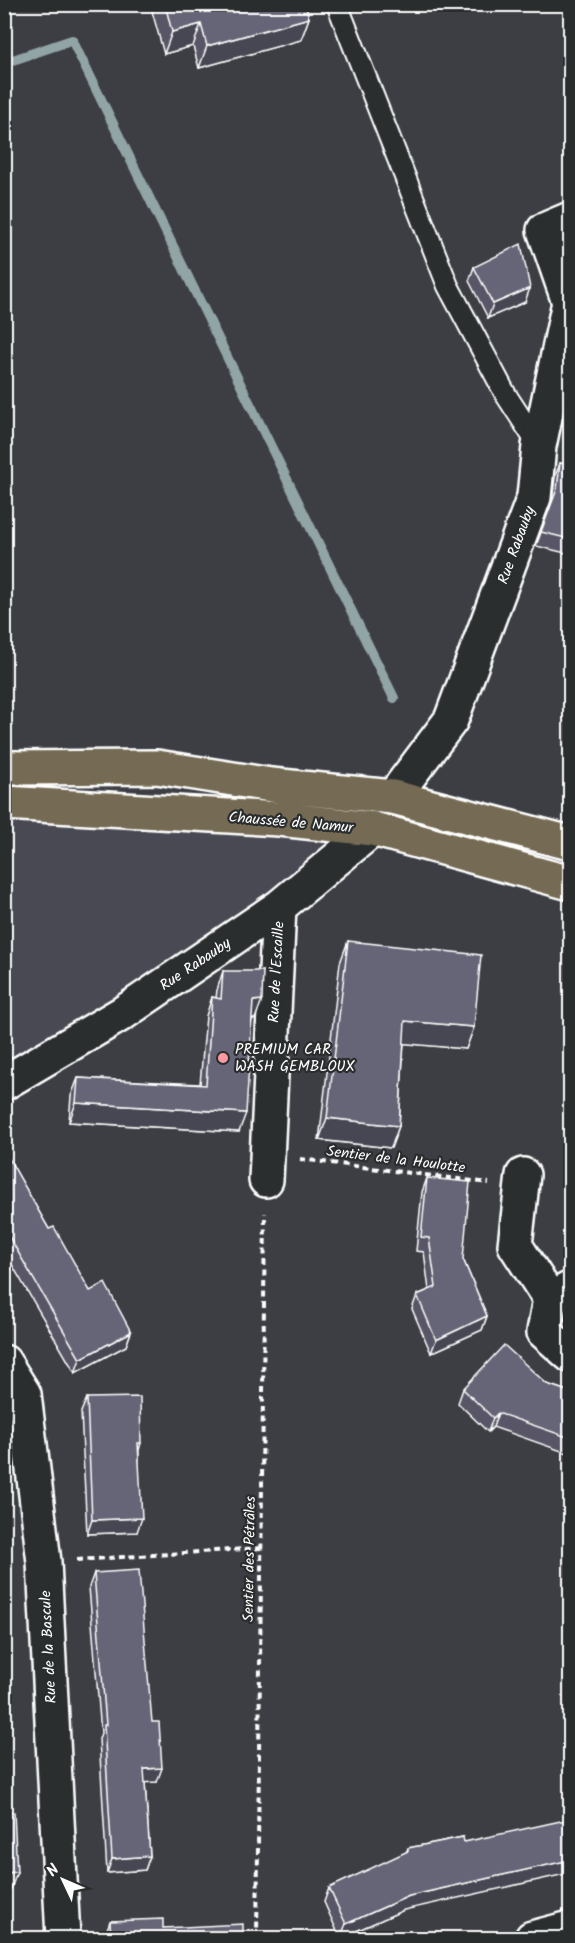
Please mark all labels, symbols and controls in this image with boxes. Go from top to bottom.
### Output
street label: Rue Rabauby [492,502,542,588]
street label: Chaussée de Namur [228,806,355,840]
street label: Rue de l'Escaille [262,921,292,1023]
street label: Rue Rabauby [155,932,237,998]
place label: PREMIUM CAR WASH GEMBLOUX [235,1038,356,1079]
marker: PREMIUM CAR WASH GEMBLOUX [216,1051,230,1065]
street label: Sentier de la Houlotte [325,1140,467,1180]
street label: Sentier des Pétrâles [237,1495,263,1622]
street label: Rue de la Bascule [34,1590,64,1704]
north arrow [33,1850,93,1910]
text: N [41,1858,66,1883]

